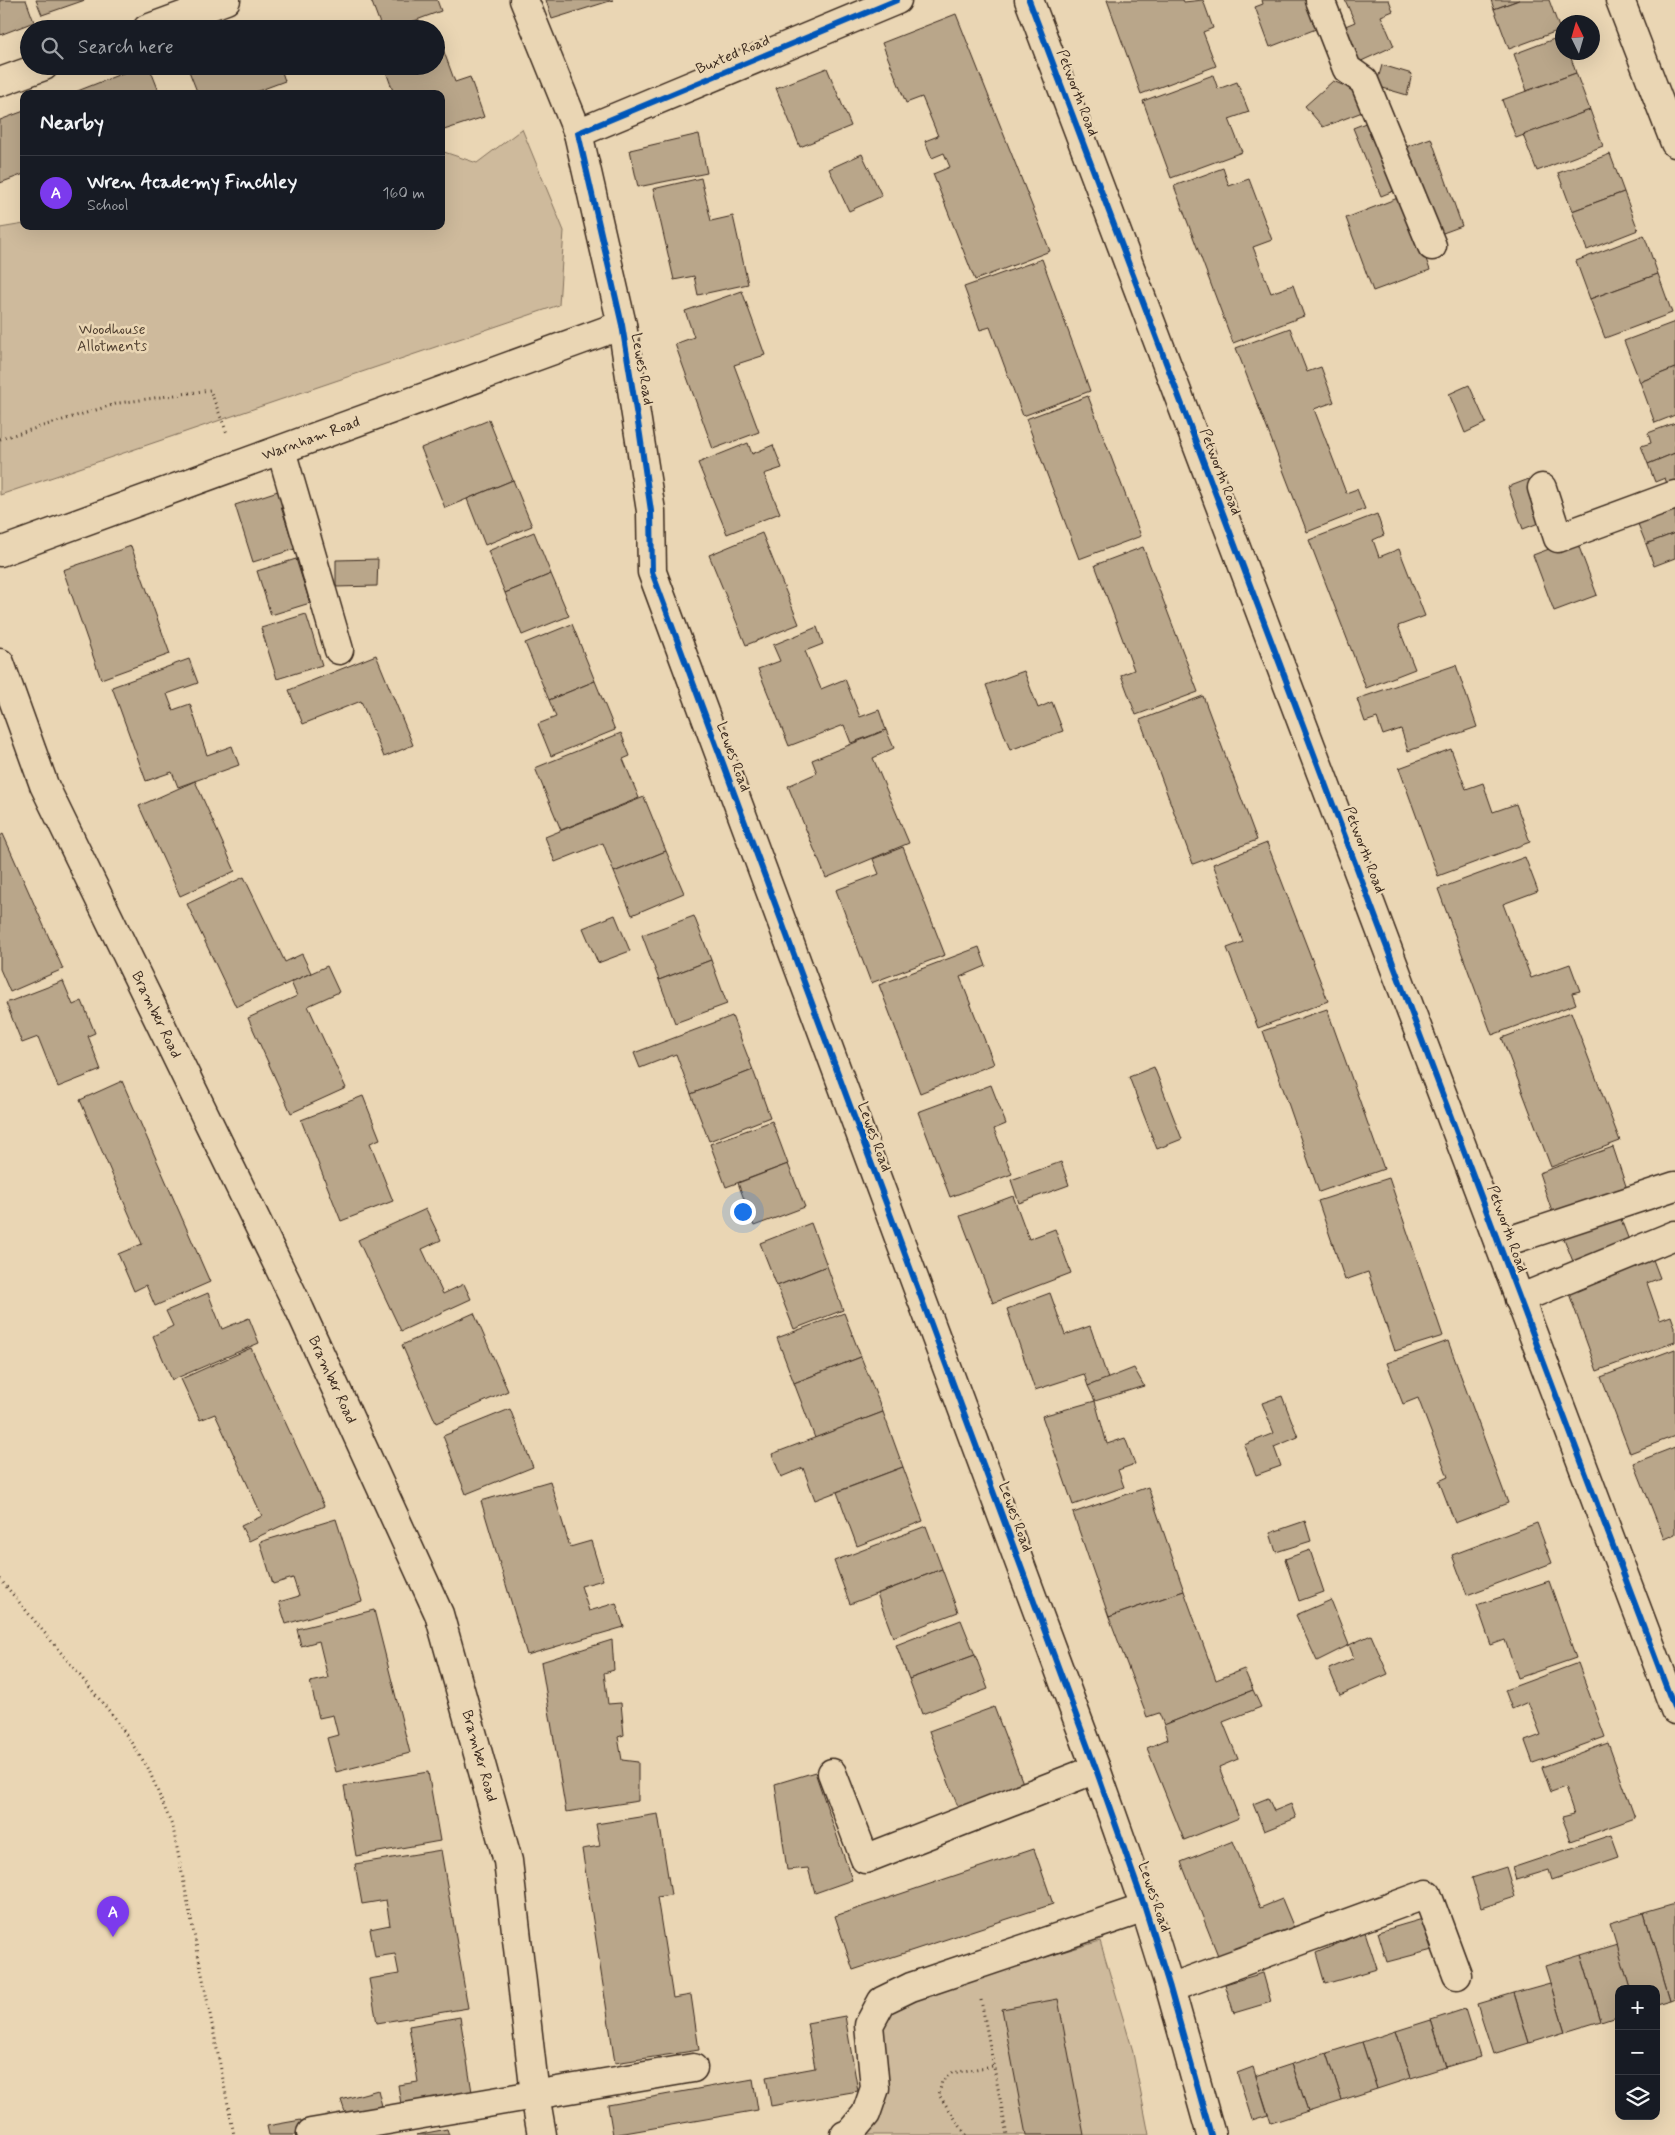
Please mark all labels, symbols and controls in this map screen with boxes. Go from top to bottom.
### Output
north arrow [1555,15,1600,60]
search box [20,20,445,75]
street label: Buxted Road [693,31,773,79]
icon: search [38,34,66,62]
text: Search here [78,35,174,60]
street label: Petworth Road [1051,47,1103,139]
text: Nearby [40,109,104,137]
text: Wren Academy Finchley [87,170,297,195]
text: A [51,183,61,204]
text: 160 m [382,183,425,204]
text: School [87,195,128,216]
park label: Woodhouse Allotments [77,320,147,357]
street label: Lewes Road [626,331,658,407]
street label: Warnham Road [259,412,363,466]
street label: Petworth Road [1194,426,1246,518]
street label: Lewes Road [711,719,755,795]
street label: Petworth Road [1338,804,1390,896]
street label: Bramber Road [126,968,186,1062]
street label: Lewes Road [852,1099,896,1175]
street label: Petworth Road [1482,1183,1532,1275]
your location [730,1199,756,1225]
street label: Bramber Road [303,1333,361,1427]
street label: Lewes Road [993,1479,1037,1555]
street label: Bramber Road [456,1708,502,1804]
street label: Lewes Road [1133,1859,1175,1935]
pin: A [97,1896,129,1937]
map controls [1615,1985,1660,2120]
button: + [1615,1985,1660,2030]
button: − [1615,2030,1660,2075]
button: layers [1615,2075,1660,2120]

